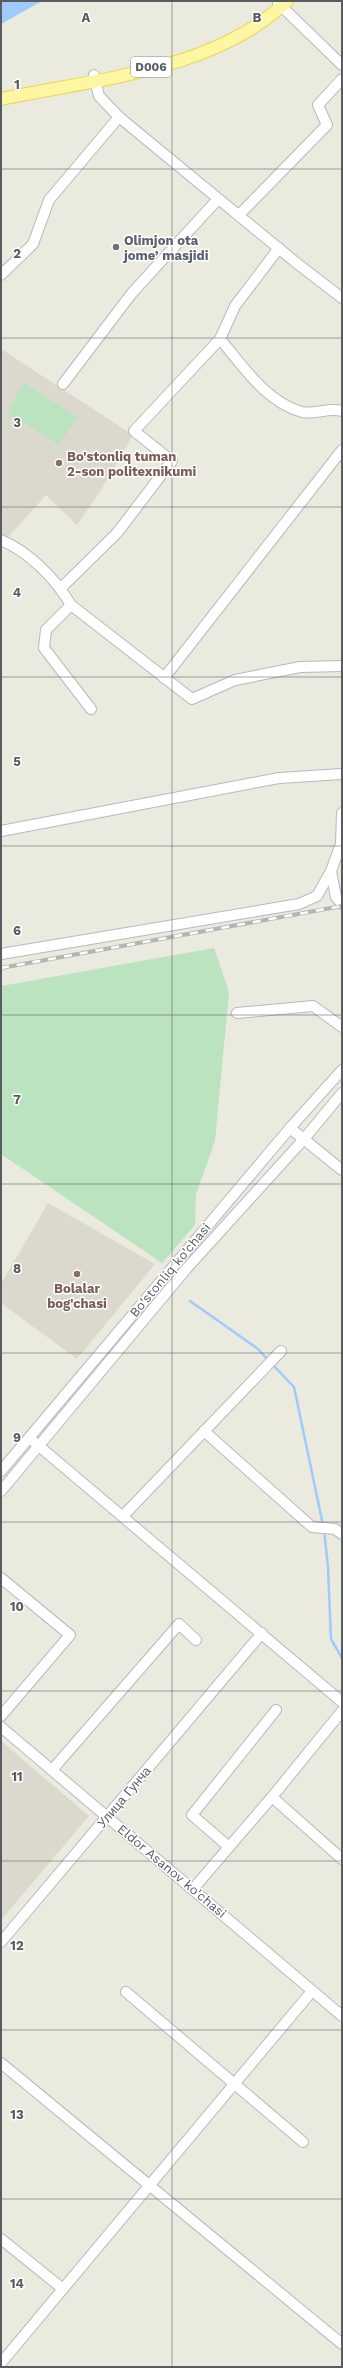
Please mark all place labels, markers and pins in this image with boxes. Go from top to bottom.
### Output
place label: Olimjon ota jome’ masjidi [122,233,209,263]
marker: Olimjon ota jome’ masjidi [111,242,121,252]
place label: Bo'stonliq tuman 2-son politexnikumi [67,449,197,479]
marker: Bo'stonliq tuman 2-son politexnikumi [54,458,64,468]
marker: Bolalar bog'chasi [72,1269,82,1279]
place label: Bolalar bog'chasi [47,1281,107,1311]

